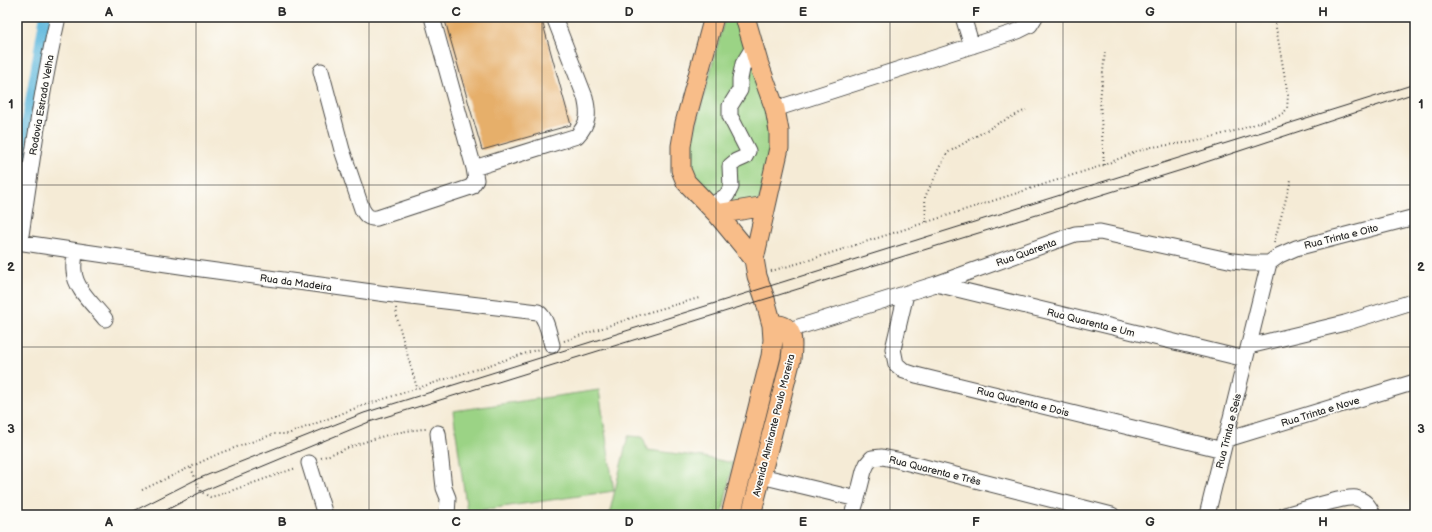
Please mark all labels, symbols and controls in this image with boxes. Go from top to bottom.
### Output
text: A [104,4,113,20]
text: B [277,4,287,20]
text: C [451,4,461,20]
text: D [624,4,634,20]
text: E [799,4,808,20]
text: F [972,4,980,20]
text: G [1145,4,1155,20]
text: H [1318,4,1328,20]
street label: Rodovia Estrada Velha [27,54,57,156]
text: 1 [8,96,14,112]
text: 1 [1418,96,1424,112]
street label: Rua Trinta e Oito [1303,222,1380,252]
street label: Rua Quarenta [994,236,1059,269]
text: 2 [7,259,15,275]
text: 2 [1417,259,1425,275]
street label: Rua da Madeira [259,272,333,294]
street label: Rua Quarenta e Um [1045,306,1136,340]
street label: Avenida Almirante Paulo Moreira [750,352,798,498]
street label: Rua Quarenta e Dois [975,385,1070,419]
street label: Rua Trinta e Seis [1214,393,1244,470]
street label: Rua Trinta e Nove [1280,394,1361,430]
text: 3 [7,421,15,437]
text: 3 [1417,421,1425,437]
street label: Rua Quarenta e Três [888,454,982,488]
text: A [104,514,113,530]
text: B [277,514,287,530]
text: C [451,514,461,530]
text: D [624,514,634,530]
text: E [799,514,808,530]
text: F [972,514,980,530]
text: G [1145,514,1155,530]
text: H [1318,514,1328,530]

